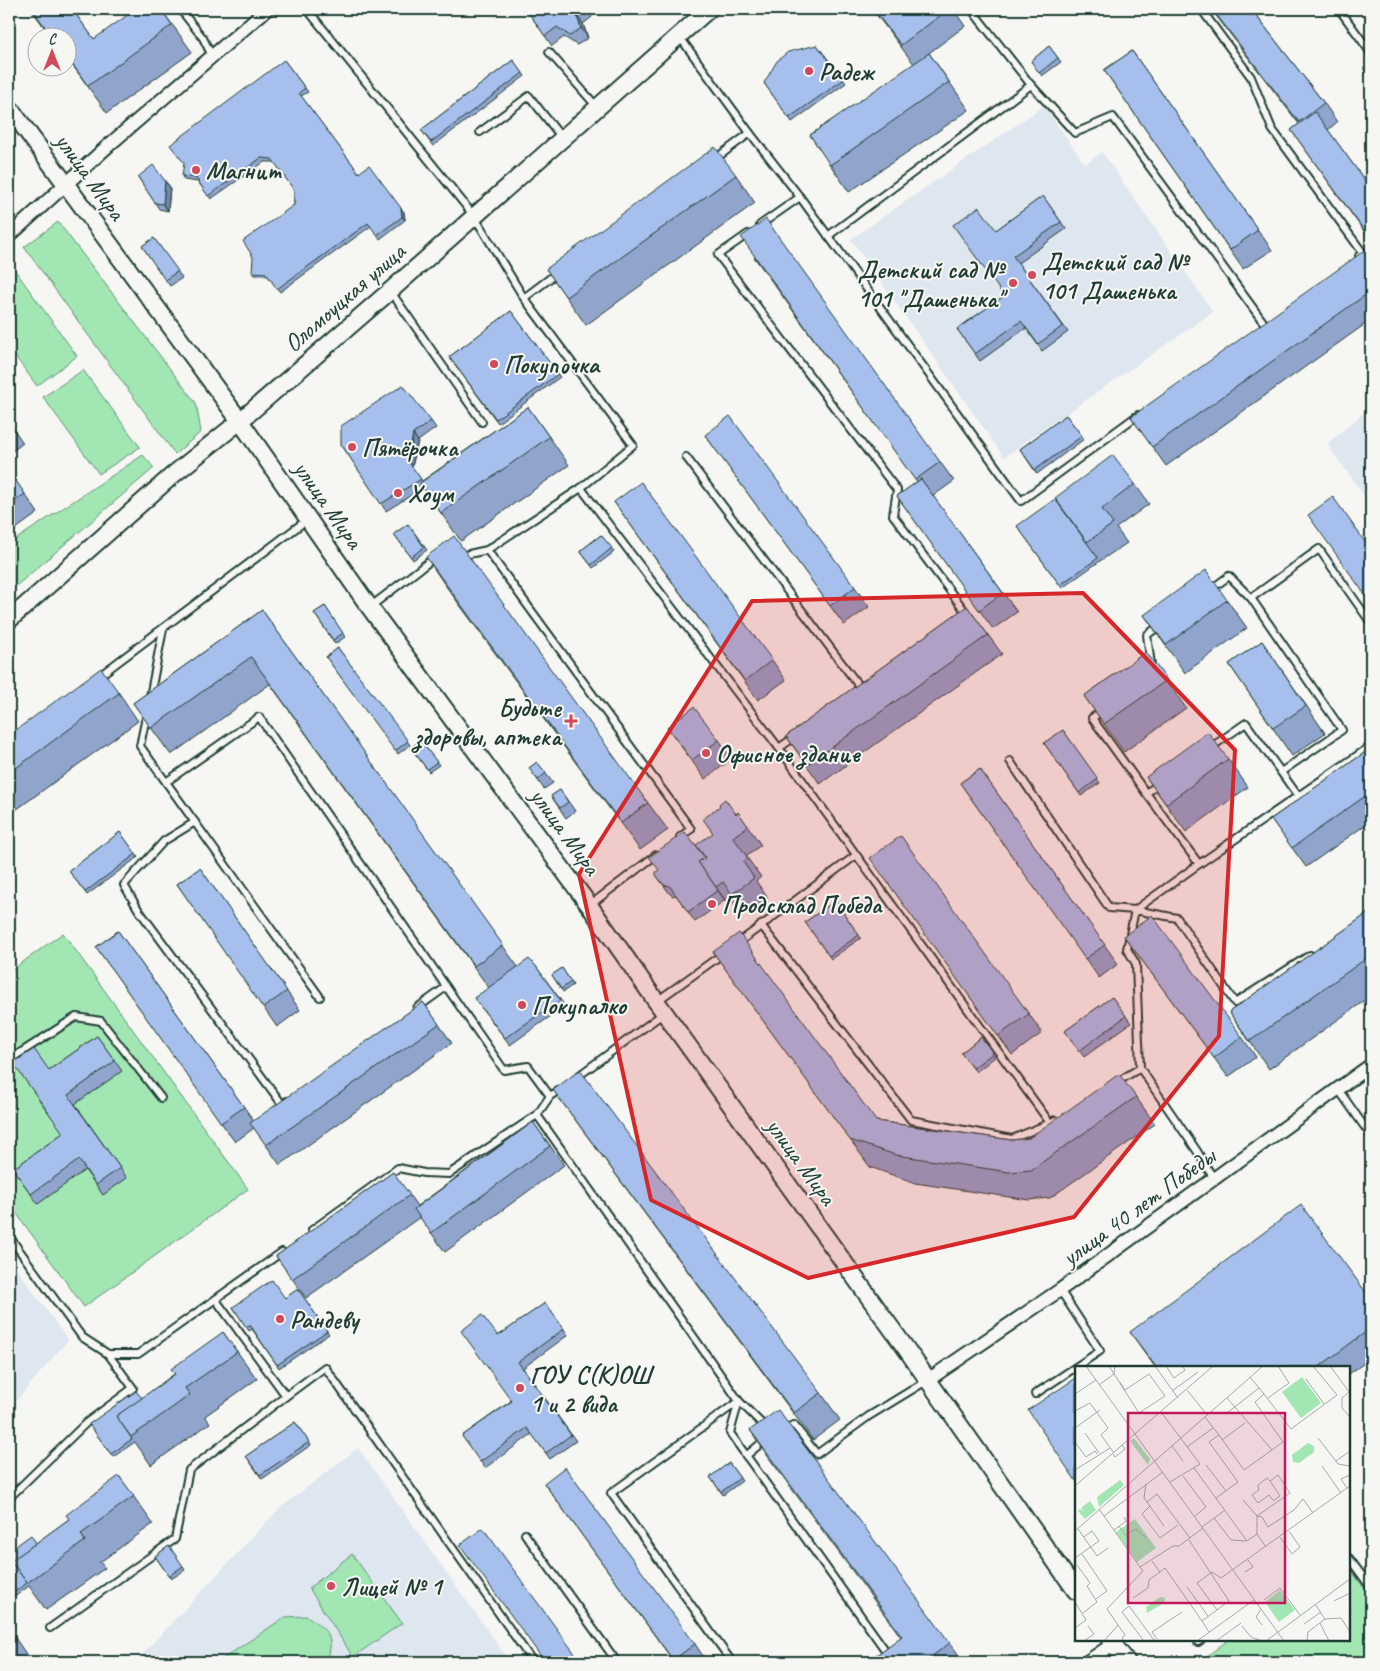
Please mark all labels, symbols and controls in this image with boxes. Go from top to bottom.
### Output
north arrow [28,28,78,78]
text: С [49,31,58,48]
place label: Радеж [819,56,876,88]
marker: Радеж [803,65,815,77]
street label: улица Мира [47,125,134,228]
place label: Магнит [206,155,282,187]
marker: Магнит [190,164,202,176]
street label: Оломоуцкая улица [277,235,414,359]
place label: Детский сад № 101 Дашенька [1042,246,1191,307]
place label: Детский сад № 101 "Дашенька" [857,254,1008,315]
marker: Детский сад № 101 Дашенька [1026,269,1038,281]
marker: Детский сад № 101 "Дашенька" [1007,277,1019,289]
place label: Покупочка [504,349,601,381]
marker: Покупочка [488,358,500,370]
place label: Пятёрочка [362,432,460,464]
marker: Пятёрочка [346,441,358,453]
street label: улица Мира [285,453,371,557]
place label: Хоум [408,478,455,510]
marker: Хоум [392,487,404,499]
place label: Будьте здоровы, аптека [411,692,563,753]
marker: Будьте здоровы, аптека [565,715,577,727]
place label: Офисное здание [716,738,861,770]
marker: Офисное здание [700,747,712,759]
street label: улица Мира [522,780,609,883]
place label: Продсклад Победа [722,889,883,921]
marker: Продсклад Победа [706,898,718,910]
place label: Покупалко [532,990,628,1022]
marker: Покупалко [516,999,528,1011]
street label: улица Мира [758,1110,845,1213]
street label: улица 40 лет Победы [1054,1139,1223,1275]
place label: Рандеву [290,1304,361,1336]
marker: Рандеву [274,1313,286,1325]
place label: ГОУ С(К)ОШ 1 и 2 вида [530,1359,655,1420]
inset map [1075,1366,1350,1641]
marker: ГОУ С(К)ОШ 1 и 2 вида [514,1382,526,1394]
place label: Лицей № 1 [341,1571,444,1603]
marker: Лицей № 1 [325,1580,337,1592]

